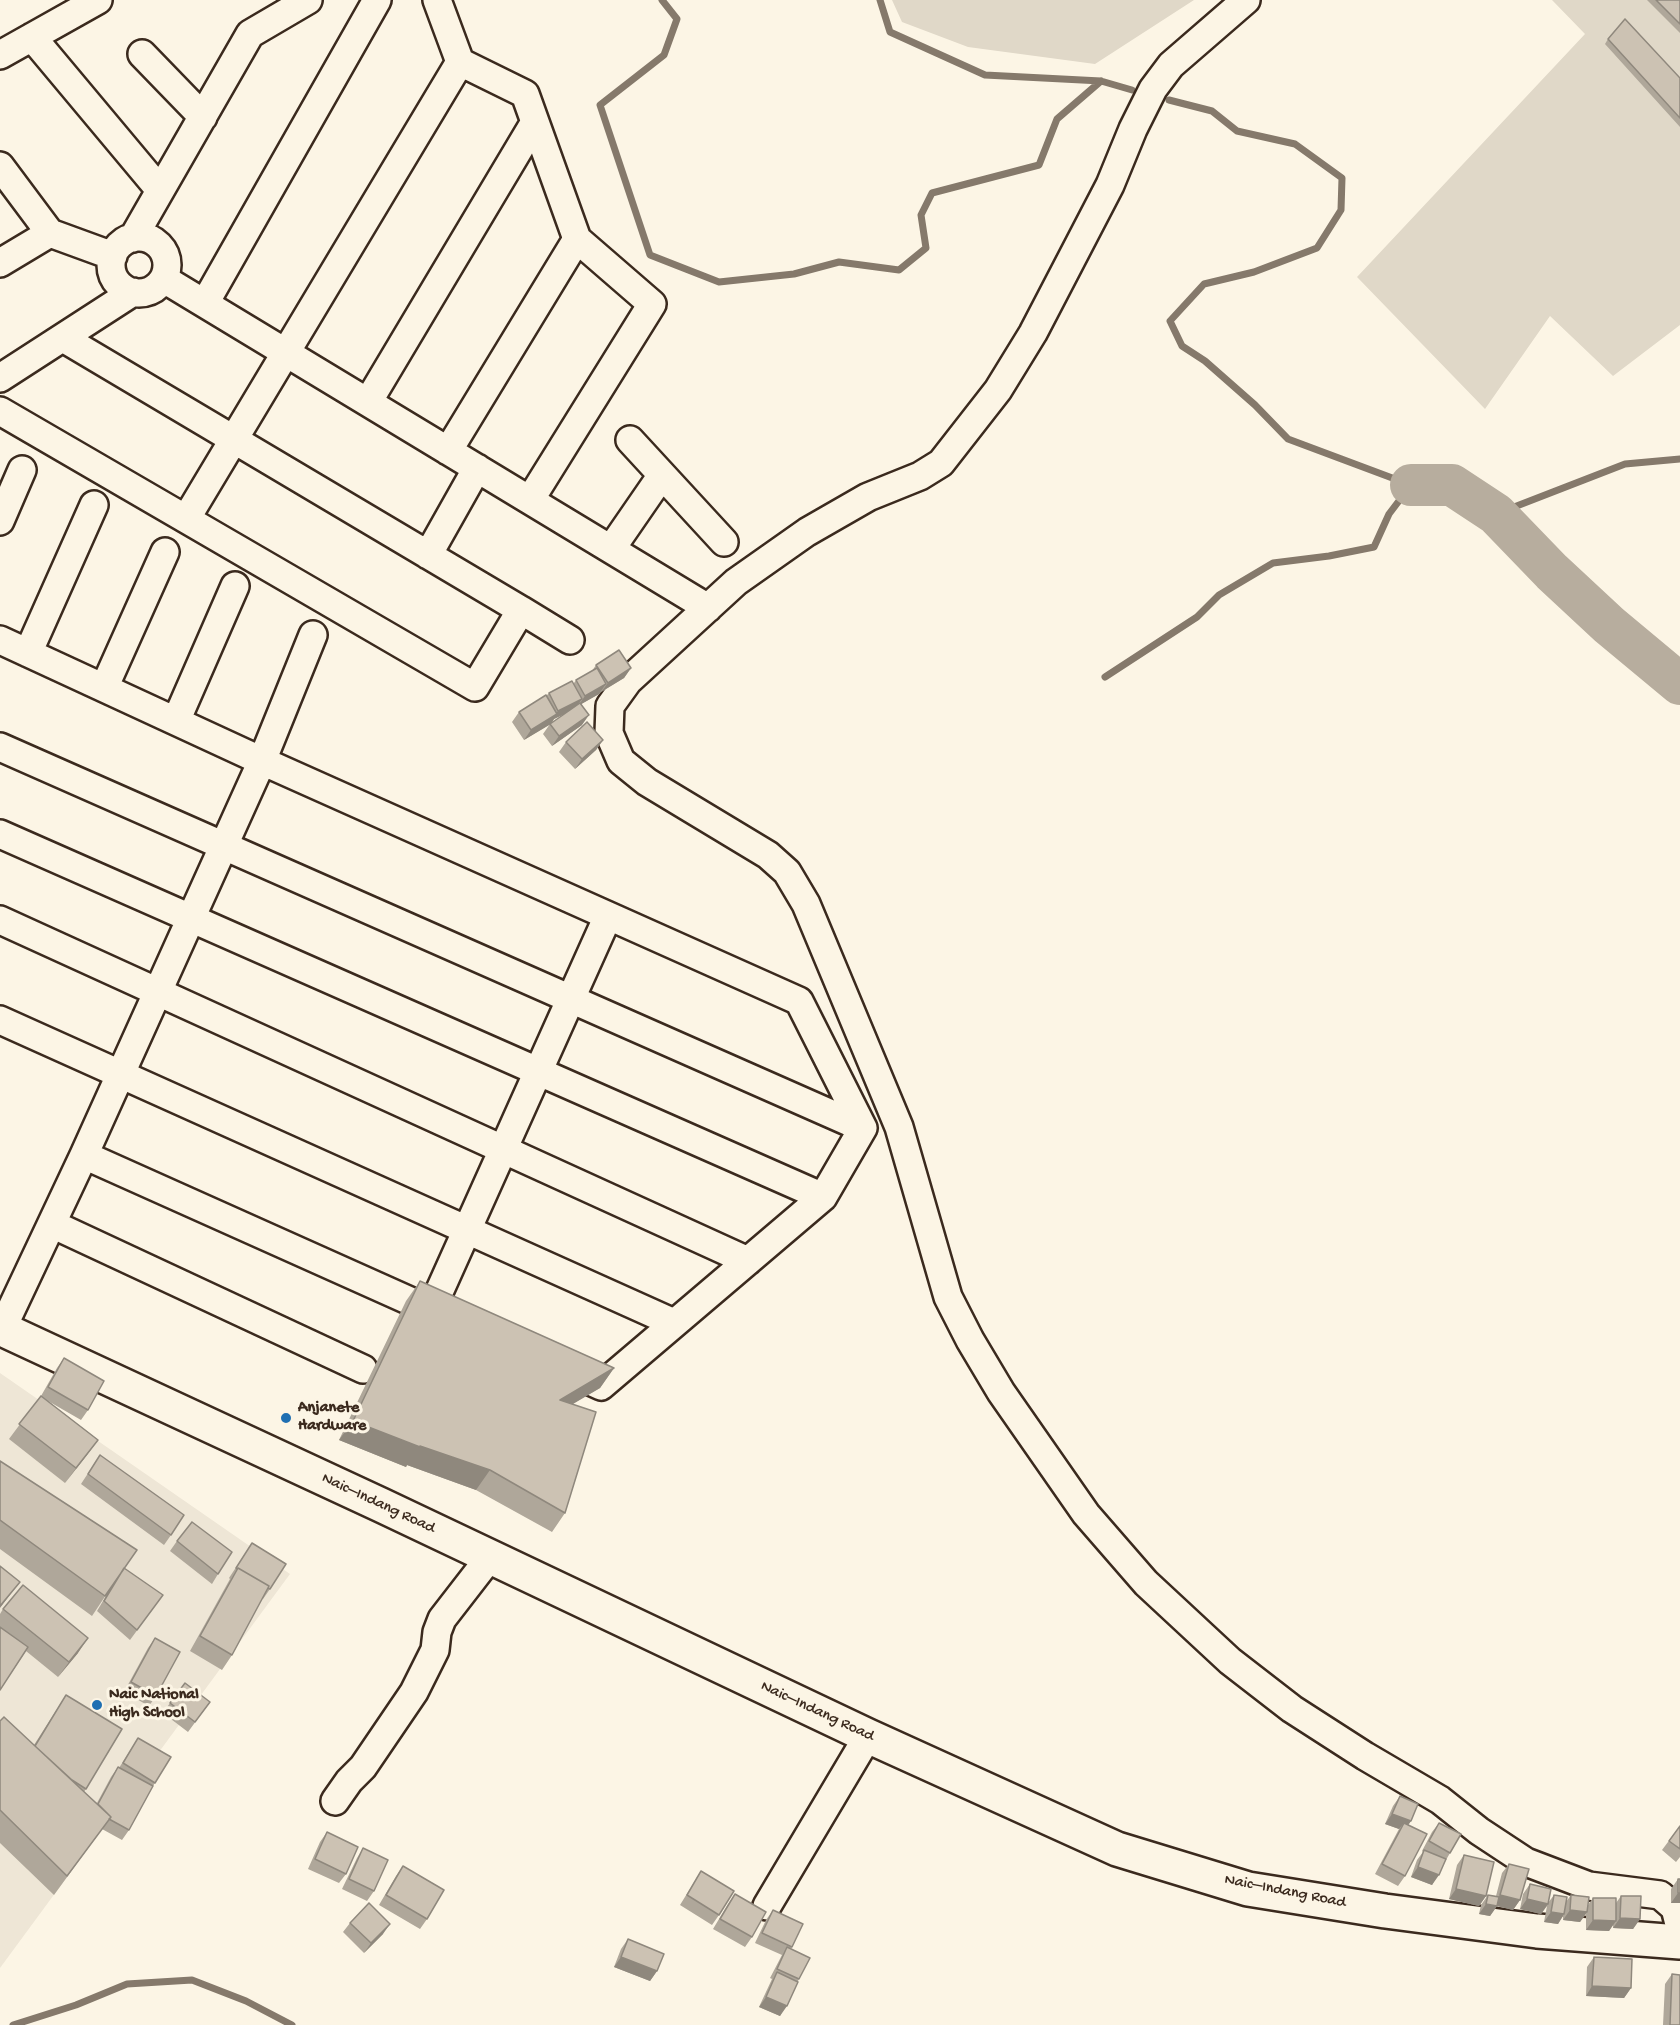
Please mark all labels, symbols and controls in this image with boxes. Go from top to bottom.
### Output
place label: Anjanete Hardware [298,1399,366,1437]
marker: Anjanete Hardware [279,1411,293,1425]
street label: Naic–Indang Road [318,1469,438,1539]
street label: Naic–Indang Road [757,1677,877,1747]
place label: Naic National High School [109,1686,199,1724]
marker: Naic National High School [90,1698,104,1712]
street label: Naic–Indang Road [1223,1871,1347,1913]

